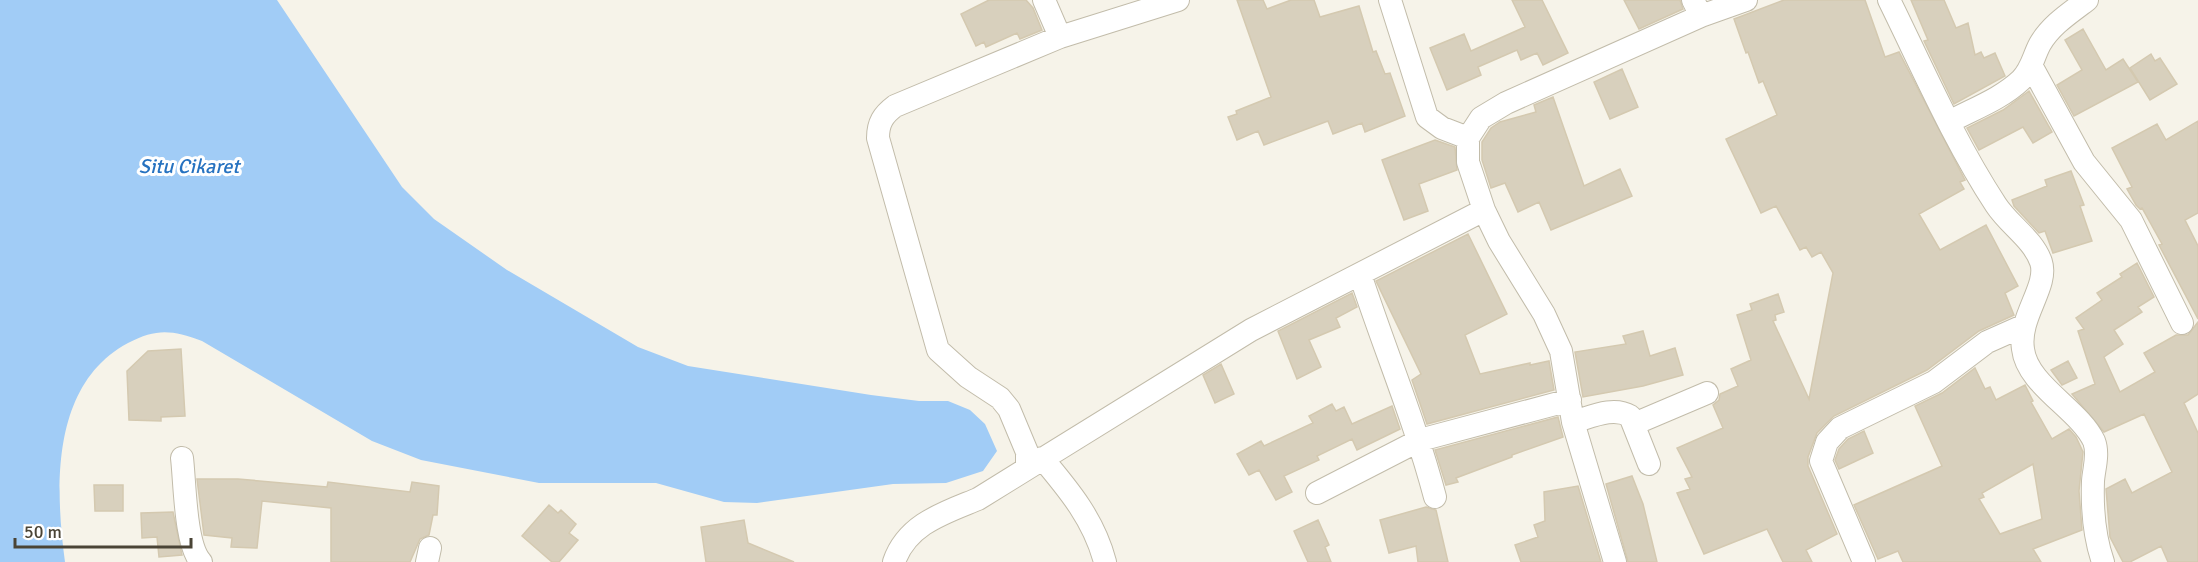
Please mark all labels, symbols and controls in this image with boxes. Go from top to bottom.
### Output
water label: Situ Cikaret [139,154,241,179]
scale bar [15,511,190,549]
text: 50 m [24,521,62,543]

